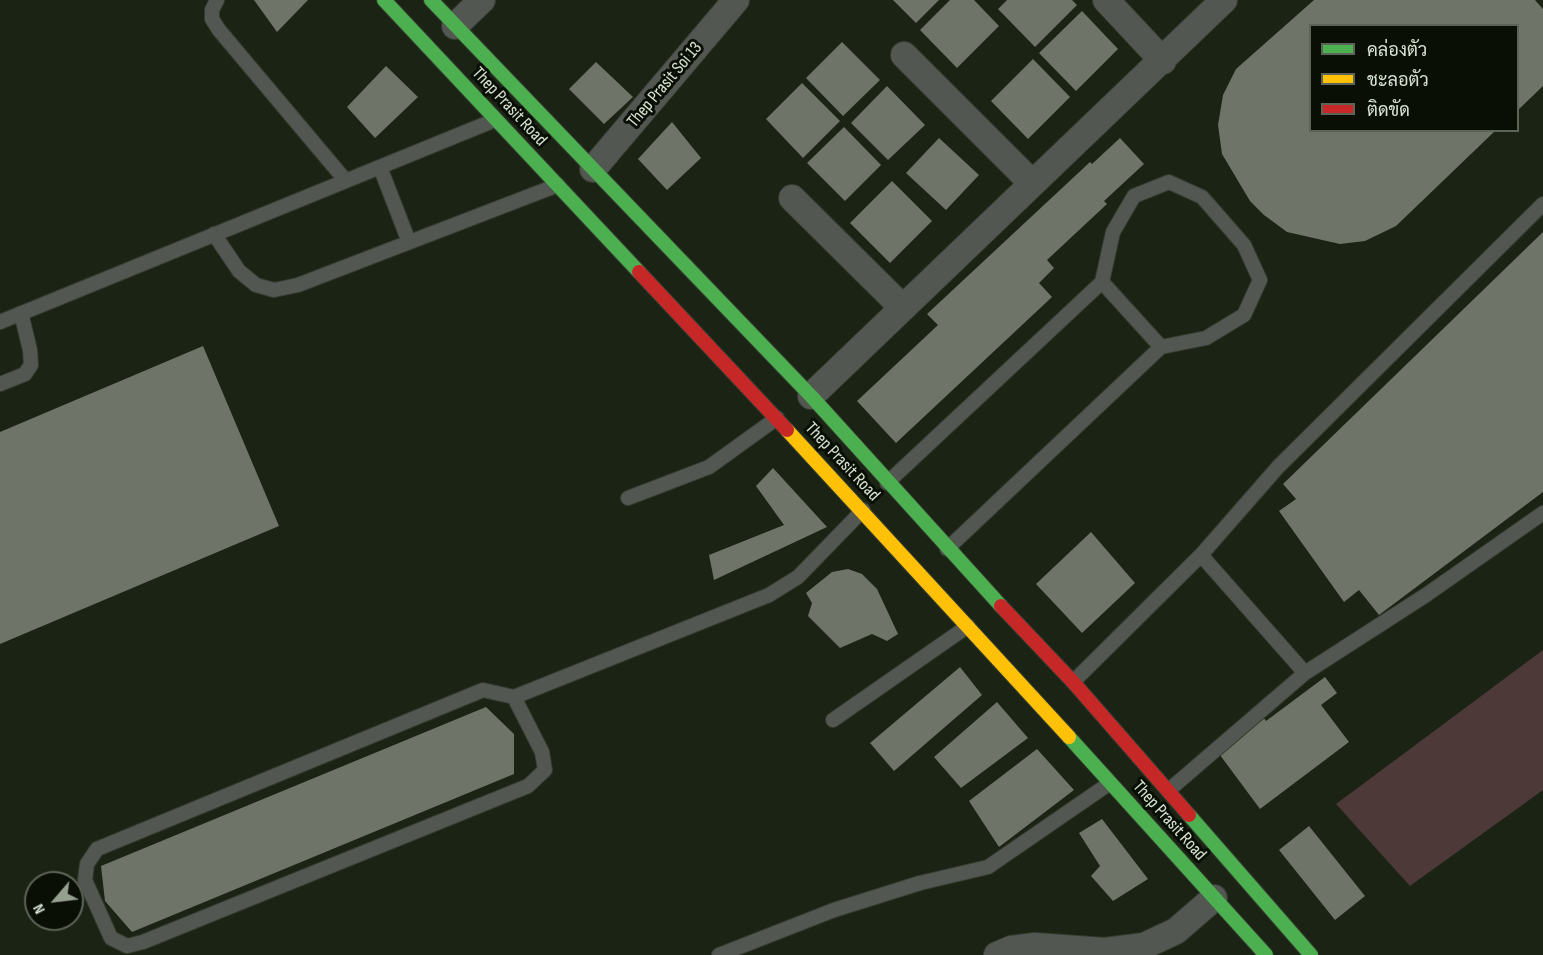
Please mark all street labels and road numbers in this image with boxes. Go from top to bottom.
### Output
street label: Thep Prasit Soi 13 [623,38,707,132]
street label: Thep Prasit Road [467,63,551,151]
street label: Thep Prasit Road [800,418,884,506]
street label: Thep Prasit Road [1128,777,1210,865]

